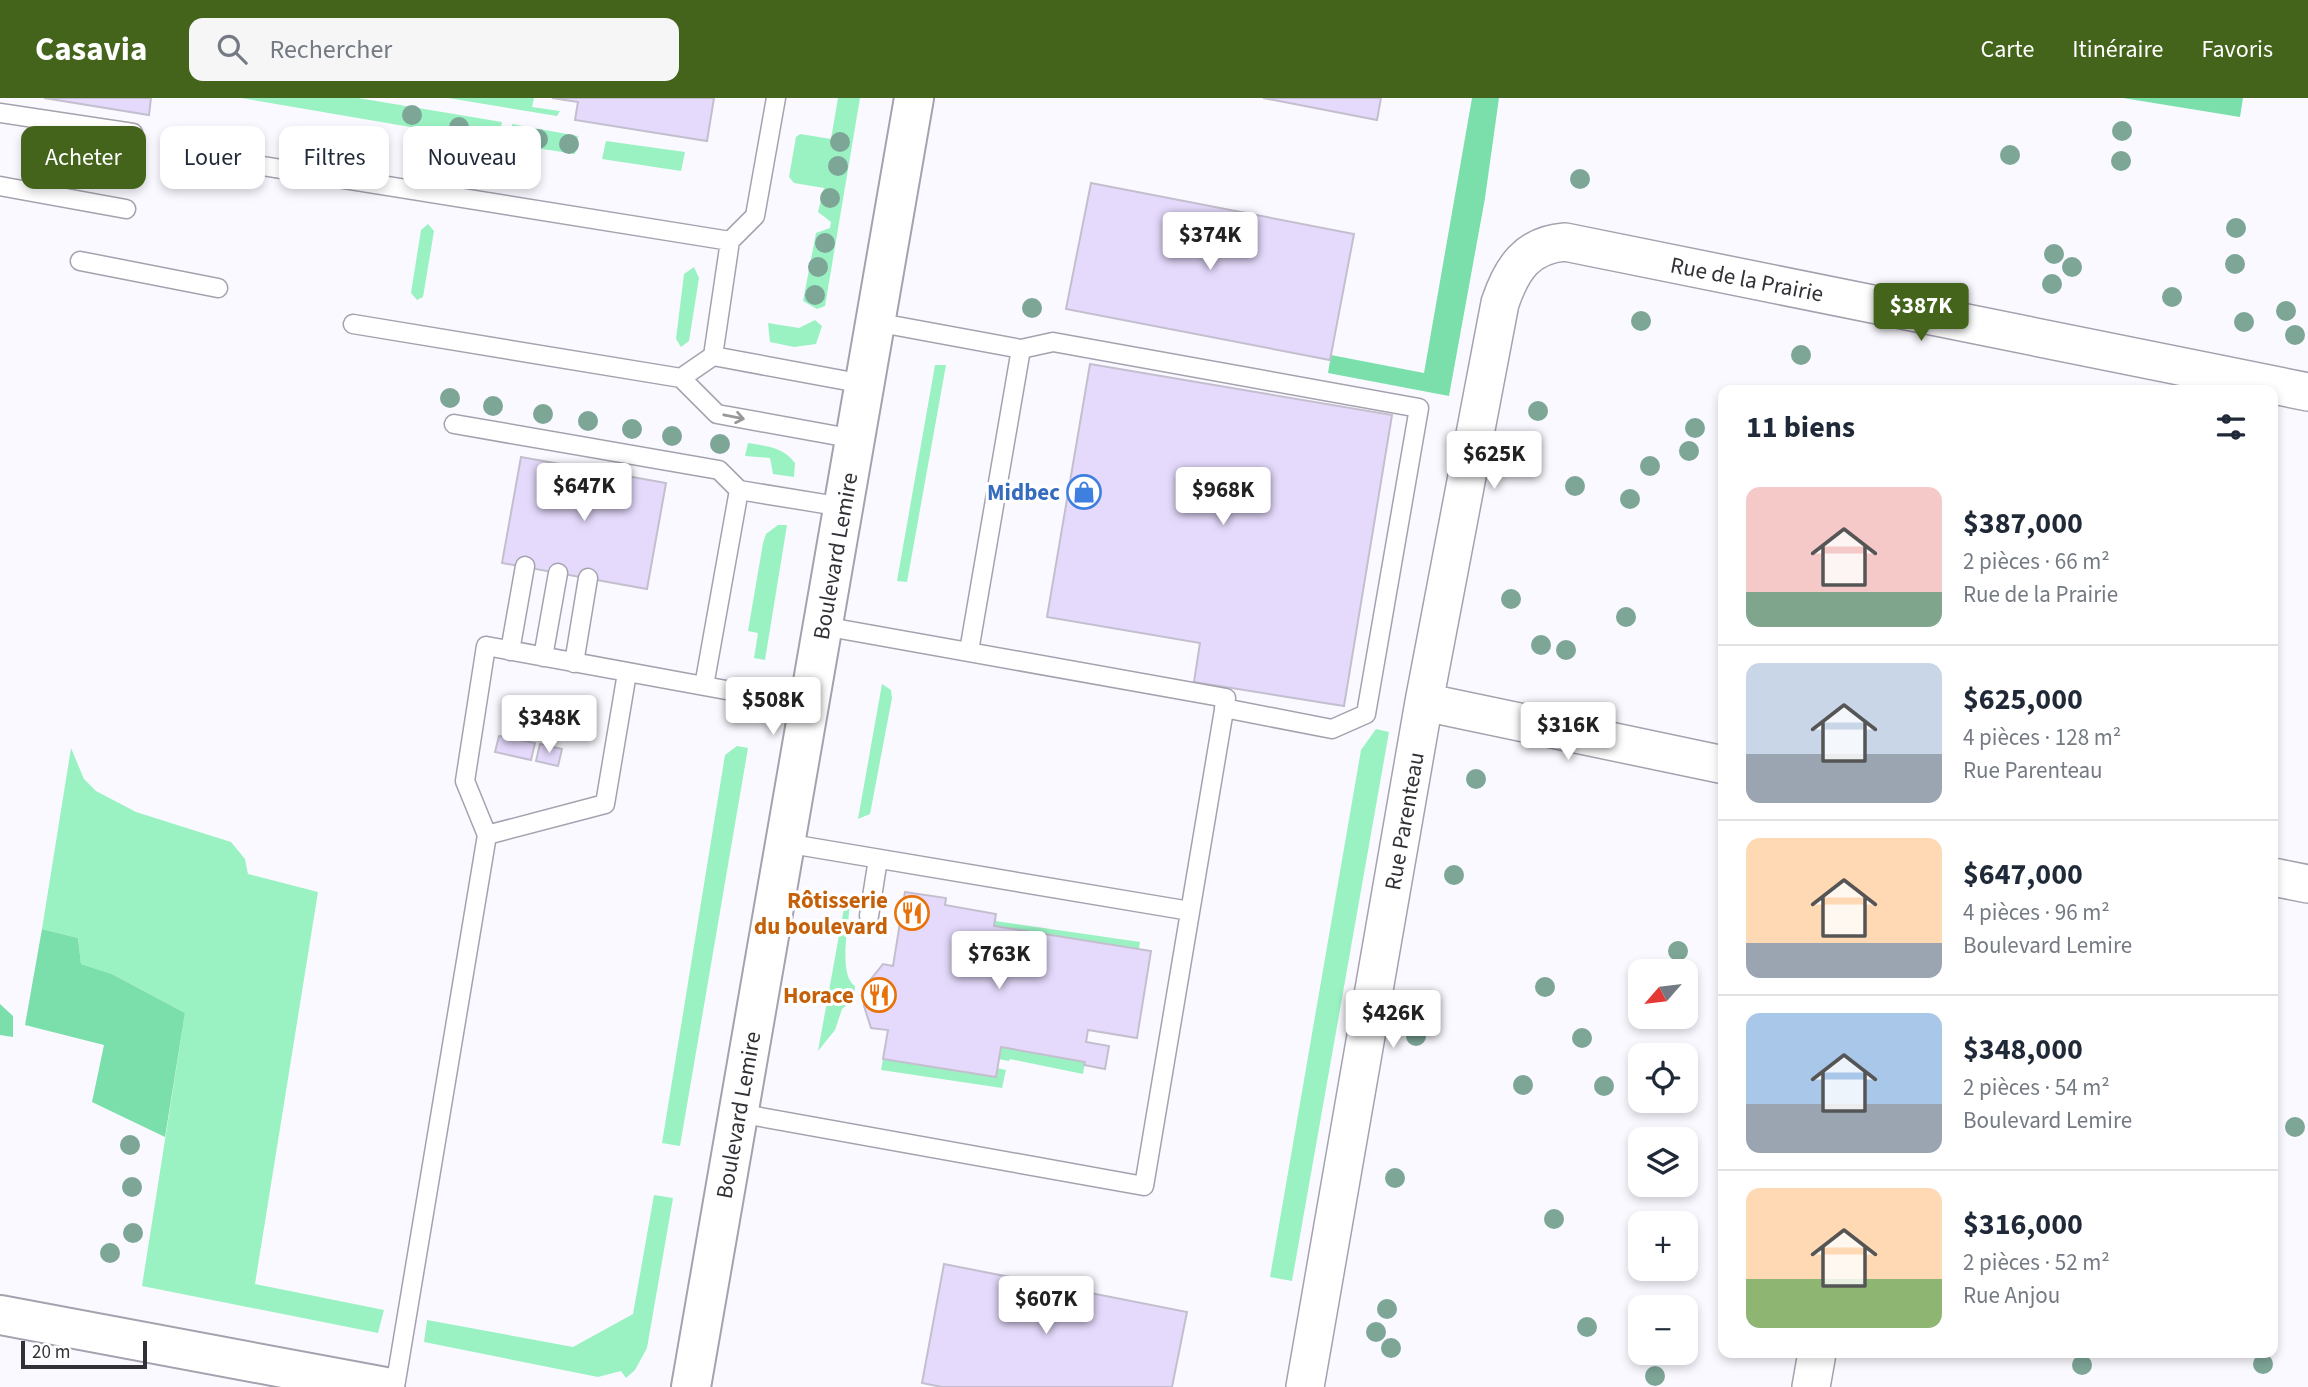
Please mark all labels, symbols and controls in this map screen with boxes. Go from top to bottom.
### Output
search box [189,18,679,81]
text: Casavia [35,26,147,73]
icon: search [213,30,251,68]
text: Rechercher [269,31,392,68]
text: Carte [1980,32,2034,67]
text: Itinéraire [2072,32,2163,67]
text: Favoris [2201,32,2273,67]
chip: Acheter [21,126,146,189]
chip: Louer [160,126,265,189]
chip: Filtres [279,126,389,189]
chip: Nouveau [403,126,541,189]
pin: $374K [1161,212,1259,272]
text: $374K [1179,218,1241,251]
street label: Rue de la Prairie [1668,248,1826,310]
pin: $387K [1872,284,1970,343]
text: $387K [1890,289,1952,322]
text: 11 biens [1746,406,1855,449]
icon: filters [2212,408,2250,446]
one-way arrow [722,411,745,425]
pin: $625K [1445,432,1543,491]
text: $625K [1463,437,1525,470]
pin: $647K [535,464,633,523]
pin: $968K [1174,468,1272,527]
text: $647K [553,469,615,502]
street label: Boulevard Lemire [805,470,866,642]
shop icon: Midbec [1065,473,1103,511]
text: $968K [1192,473,1254,506]
place label: Midbec [987,476,1060,509]
text: $387,000 [1963,502,2083,545]
icon: home [1802,515,1886,599]
text: 2 pièces · 66 m² [1963,545,2110,578]
text: Rue de la Prairie [1963,578,2118,611]
pin: $508K [724,678,822,737]
text: $625,000 [1963,678,2083,721]
text: $508K [742,683,804,716]
icon: home [1802,691,1886,775]
pin: $348K [500,696,598,755]
text: $348K [518,701,580,734]
pin: $316K [1519,702,1617,762]
text: $316K [1537,708,1599,741]
text: 4 pièces · 128 m² [1963,721,2121,754]
street label: Rue Parenteau [1376,749,1433,893]
text: Rue Parenteau [1963,754,2103,787]
text: $647,000 [1963,853,2083,896]
icon: home [1802,866,1886,950]
place label: Rôtisserie du boulevard [754,884,888,943]
restaurant icon: Rôtisserie du boulevard [893,894,931,932]
text: 4 pièces · 96 m² [1963,896,2110,929]
text: Boulevard Lemire [1963,929,2132,962]
pin: $763K [950,932,1048,991]
text: $763K [968,937,1030,970]
north arrow [1628,959,1698,1029]
map controls [1628,959,1698,1365]
restaurant icon: Horace [860,976,898,1014]
place label: Horace [783,979,854,1012]
pin: $426K [1344,990,1442,1050]
text: $426K [1362,996,1424,1029]
text: $348,000 [1963,1028,2083,1071]
street label: Boulevard Lemire [708,1029,769,1201]
icon: home [1802,1041,1886,1125]
button: locate [1628,1043,1698,1113]
text: 2 pièces · 54 m² [1963,1071,2110,1104]
text: Boulevard Lemire [1963,1104,2132,1137]
button: layers [1628,1127,1698,1197]
text: $316,000 [1963,1203,2083,1246]
button: + [1628,1211,1698,1281]
icon: home [1802,1216,1886,1300]
text: 2 pièces · 52 m² [1963,1246,2110,1279]
pin: $607K [997,1276,1095,1336]
text: Rue Anjou [1963,1279,2060,1312]
text: $607K [1015,1282,1077,1315]
button: − [1628,1295,1698,1365]
scale bar [21,1338,147,1370]
text: 20 m [32,1339,70,1366]

